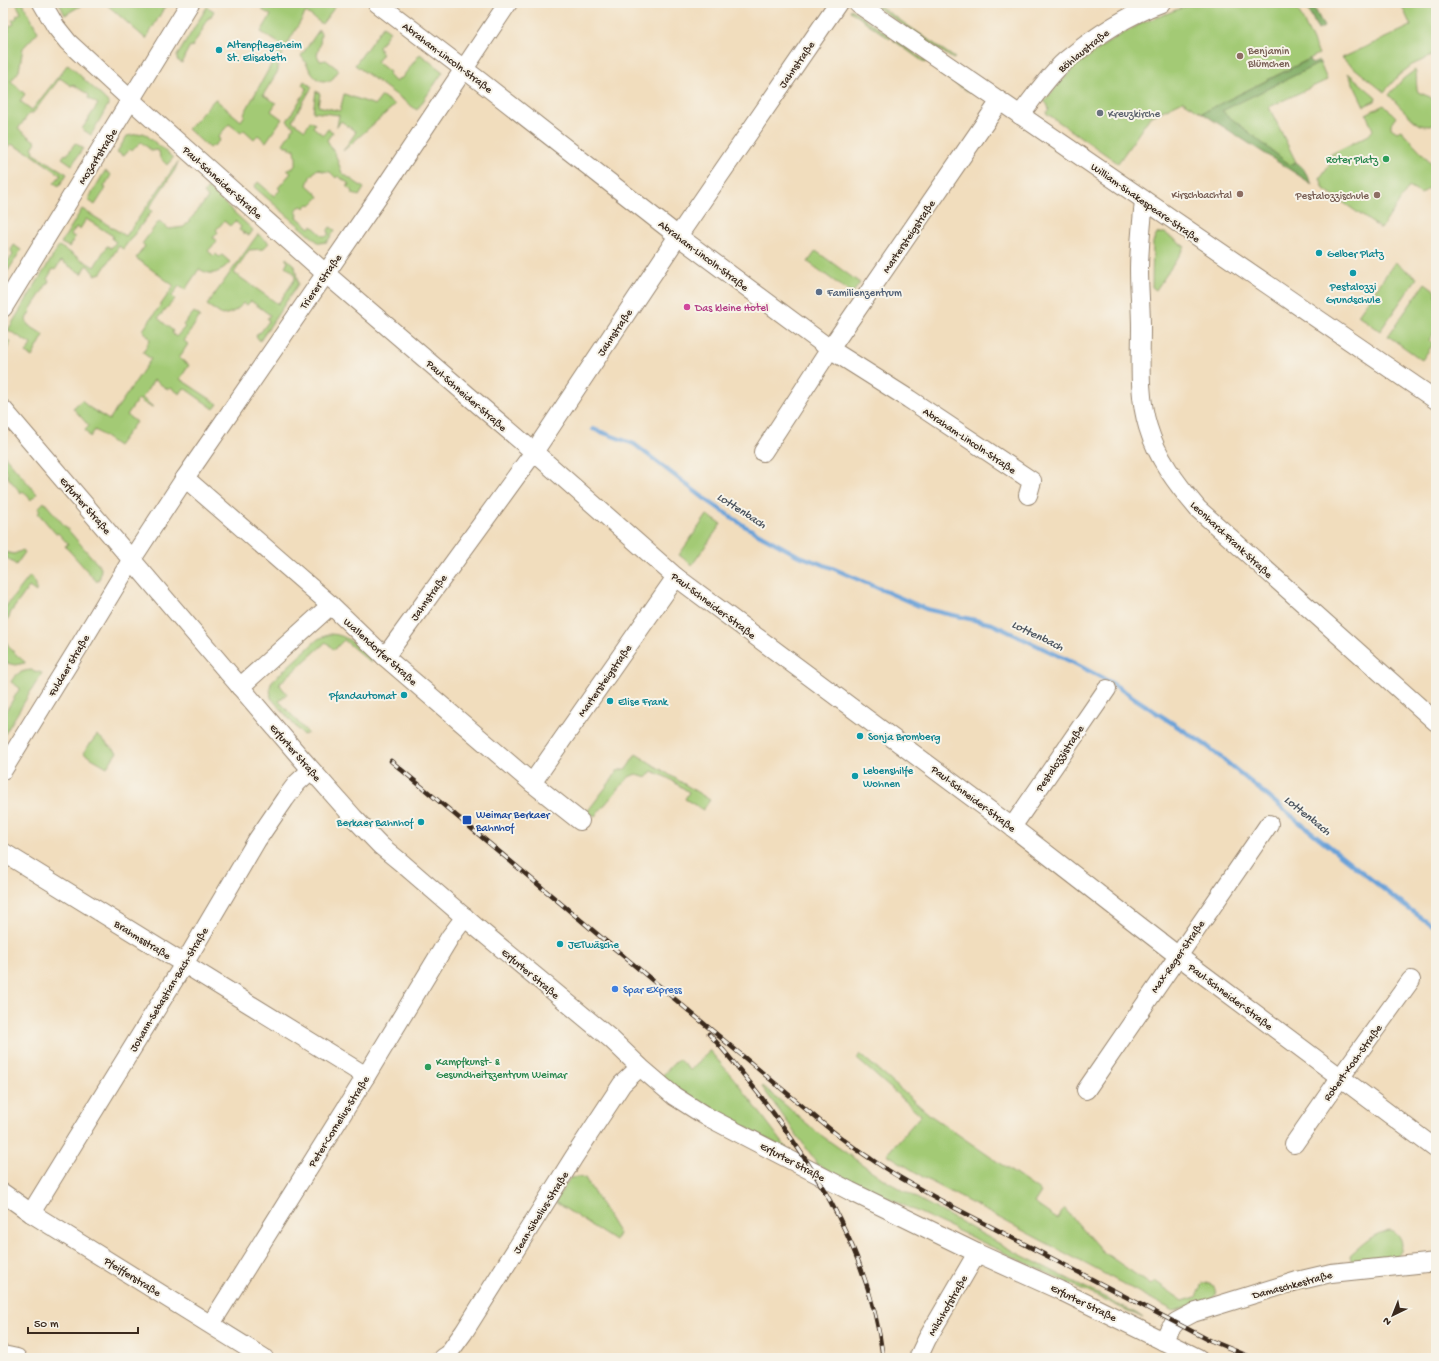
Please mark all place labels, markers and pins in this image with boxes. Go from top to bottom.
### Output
place label: Altenpflegeheim St. Elisabeth [227,40,302,65]
marker: Altenpflegeheim St. Elisabeth [214,45,224,55]
place label: Benjamin Blümchen [1247,46,1290,71]
marker: Benjamin Blümchen [1235,51,1245,61]
marker: Kreuzkirche [1095,108,1105,118]
place label: Kreuzkirche [1108,109,1160,121]
marker: Roter Platz [1381,154,1391,164]
place label: Roter Platz [1326,155,1379,167]
marker: Kirschbachtal [1235,189,1245,199]
place label: Kirschbachtal [1171,190,1233,202]
marker: Pestalozzischule [1372,190,1382,200]
place label: Pestalozzischule [1294,191,1369,203]
marker: Gelber Platz [1314,248,1324,258]
place label: Gelber Platz [1327,249,1385,261]
marker: Pestalozzi Grundschule [1348,268,1358,278]
place label: Pestalozzi Grundschule [1326,282,1381,307]
marker: Familienzentrum [814,287,824,297]
place label: Familienzentrum [826,288,902,300]
marker: Das kleine Hotel [682,302,692,312]
place label: Das kleine Hotel [694,303,769,315]
place label: Pfandautomat [328,690,398,703]
marker: Pfandautomat [399,690,409,700]
marker: Elise Frank [605,696,615,706]
place label: Elise Frank [618,697,669,709]
marker: Sonja Bromberg [855,731,865,741]
place label: Sonja Bromberg [868,732,941,744]
place label: Lebenshilfe Wohnen [863,765,914,791]
marker: Lebenshilfe Wohnen [850,771,860,781]
place label: Weimar Berkaer Bahnhof [475,810,551,835]
marker: Weimar Berkaer Bahnhof [461,814,473,826]
place label: Berkaer Bahnhof [336,817,415,830]
marker: Berkaer Bahnhof [416,817,426,827]
marker: JETwäsche [555,939,565,949]
place label: JETwäsche [568,940,619,952]
marker: Spar Express [610,984,620,994]
place label: Spar Express [623,985,683,997]
place label: Kampfkunst- & Gesundheitszentrum Weimar [436,1056,568,1082]
marker: Kampfkunst- & Gesundheitszentrum Weimar [423,1062,433,1072]

